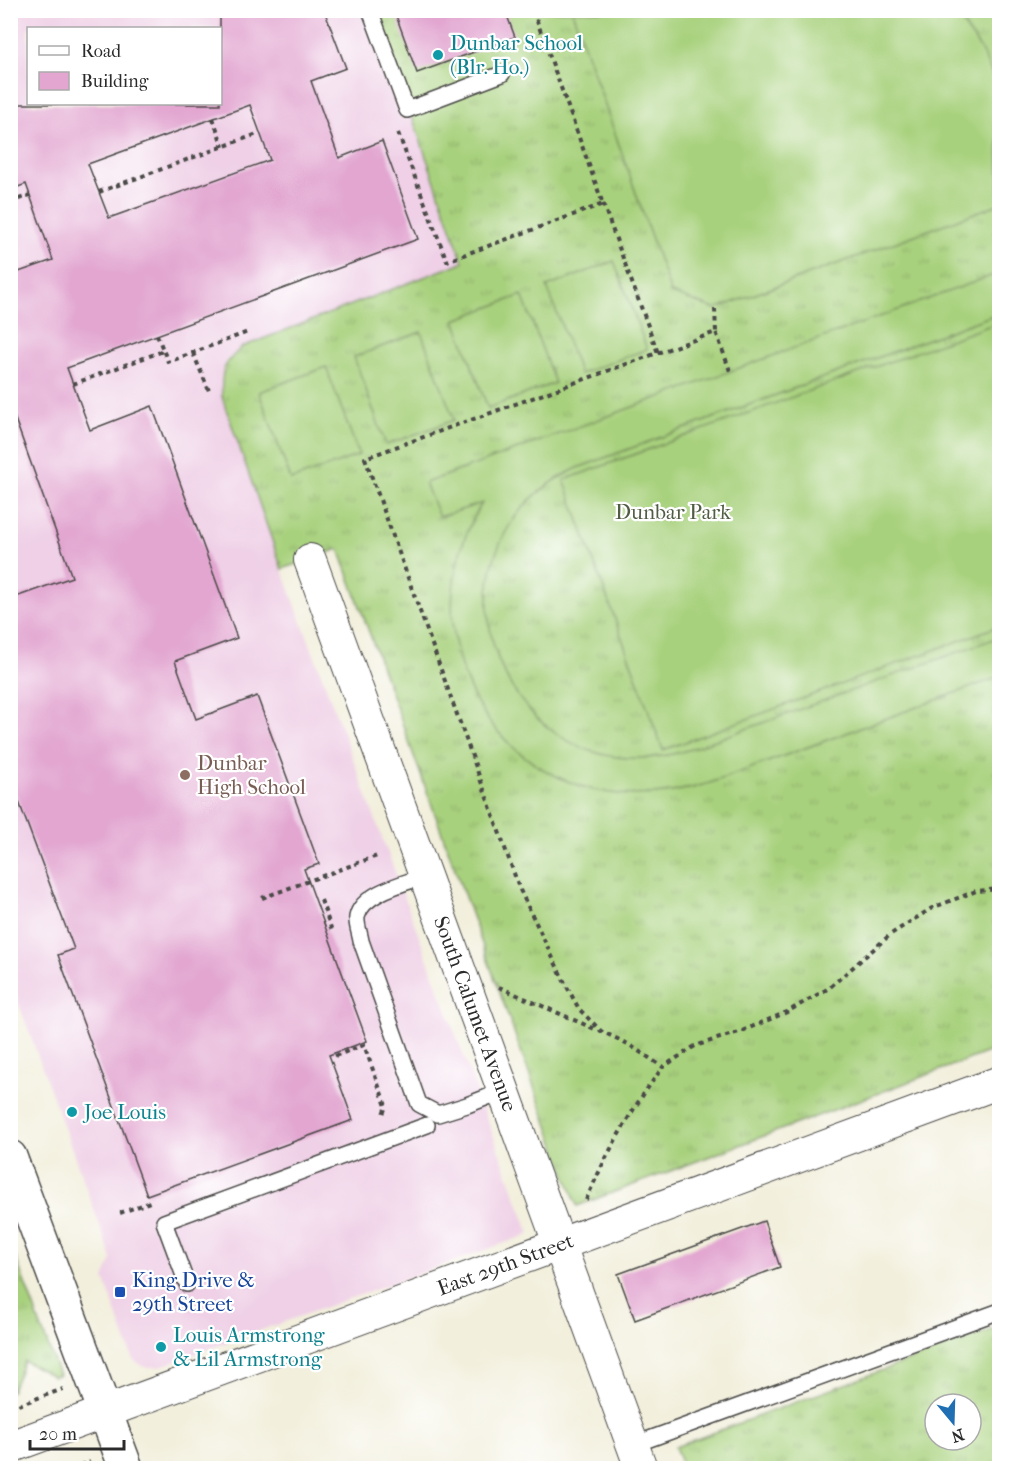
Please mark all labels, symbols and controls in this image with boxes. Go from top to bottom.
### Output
legend [27,27,222,105]
place label: Dunbar School (Blr. Ho.) [450,31,583,79]
text: Road [81,41,121,62]
marker: Dunbar School (Blr. Ho.) [431,48,445,62]
text: Building [81,71,149,92]
park label: Dunbar Park [615,500,731,524]
place label: Dunbar High School [197,751,306,799]
marker: Dunbar High School [178,768,192,782]
street label: South Calumet Avenue [429,913,522,1115]
place label: Joe Louis [82,1100,166,1124]
marker: Joe Louis [65,1105,79,1119]
street label: East 29th Street [434,1228,577,1300]
place label: King Drive & 29th Street [132,1268,254,1316]
marker: King Drive & 29th Street [113,1285,127,1299]
place label: Louis Armstrong & Lil Armstrong [173,1323,325,1371]
marker: Louis Armstrong & Lil Armstrong [154,1340,168,1354]
north arrow [923,1392,983,1452]
scale bar [30,1413,124,1451]
text: 20 m [39,1424,77,1445]
text: N [948,1425,967,1447]

